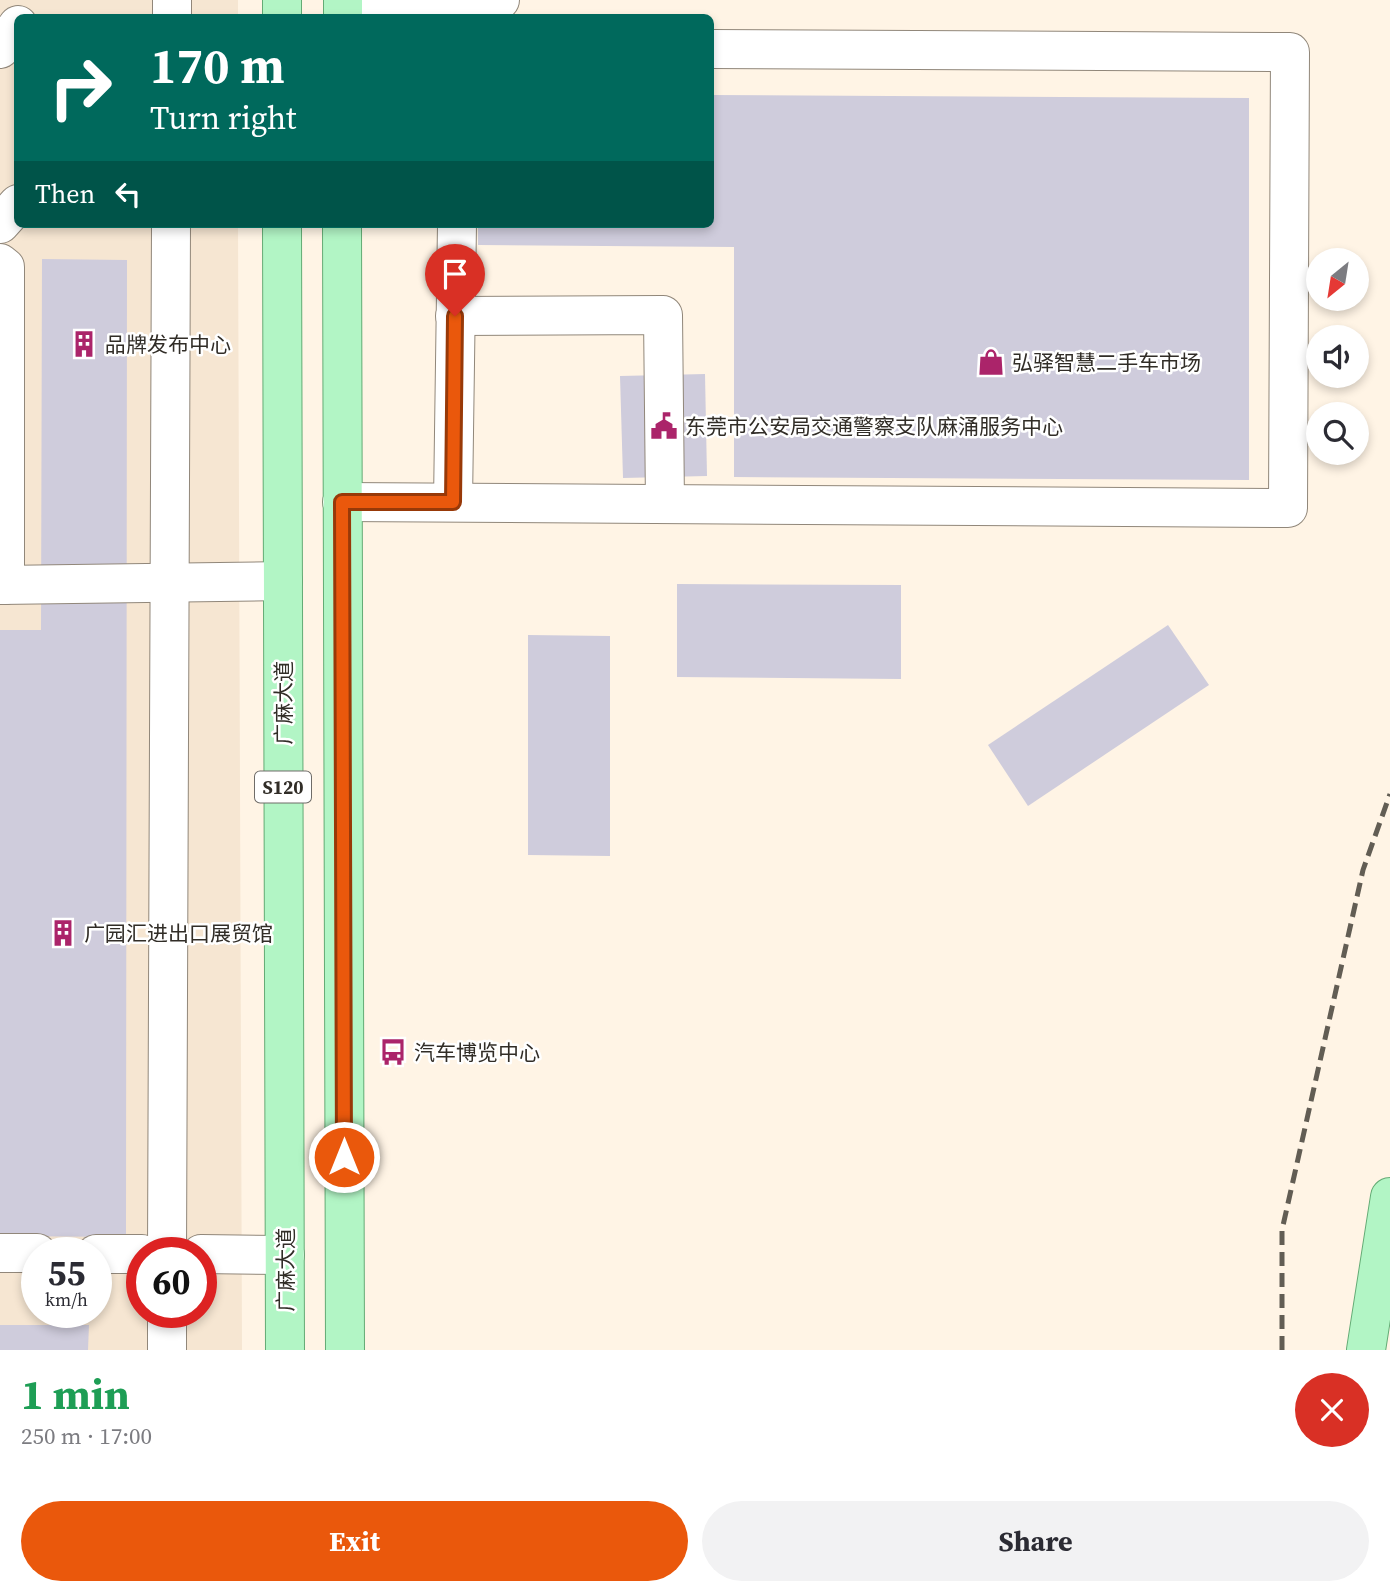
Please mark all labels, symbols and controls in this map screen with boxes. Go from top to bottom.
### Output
text: 170 m [150,32,285,99]
icon: right [35,42,126,133]
text: Turn right [150,96,296,140]
icon: left [109,175,147,213]
text: Then [35,176,95,212]
pin [425,244,485,316]
north arrow [1306,248,1368,312]
map controls [1306,248,1369,465]
icon: arrive [436,255,474,293]
button: sound [1306,325,1369,388]
building icon: 品牌发布中心 [69,329,99,359]
place label: 品牌发布中心 [105,330,231,359]
shop icon: 弘驿智慧二手车市场 [976,347,1006,377]
place label: 弘驿智慧二手车市场 [1012,348,1201,377]
button: search [1306,402,1369,465]
public building icon: 东莞市公安局交通警察支队麻涌服务中心 [649,411,679,441]
place label: 东莞市公安局交通警察支队麻涌服务中心 [685,412,1063,441]
street label: 广麻大道 [269,661,298,745]
road number: S120 [255,772,311,802]
building icon: 广园汇进出口展贸馆 [48,918,78,948]
place label: 广园汇进出口展贸馆 [84,919,273,948]
bus stop icon: 汽车博览中心 [378,1037,408,1067]
place label: 汽车博览中心 [414,1038,540,1067]
position arrow [307,1120,381,1194]
street label: 广麻大道 [271,1228,300,1312]
speed limit sign: 60 [126,1237,217,1328]
text: 55 [48,1249,85,1297]
text: km/h [45,1287,88,1312]
text: 1 min [21,1365,130,1423]
button: close [1295,1373,1369,1447]
text: 250 m · 17:00 [21,1420,152,1452]
button: Exit [21,1501,688,1581]
button: Share [702,1501,1369,1581]

